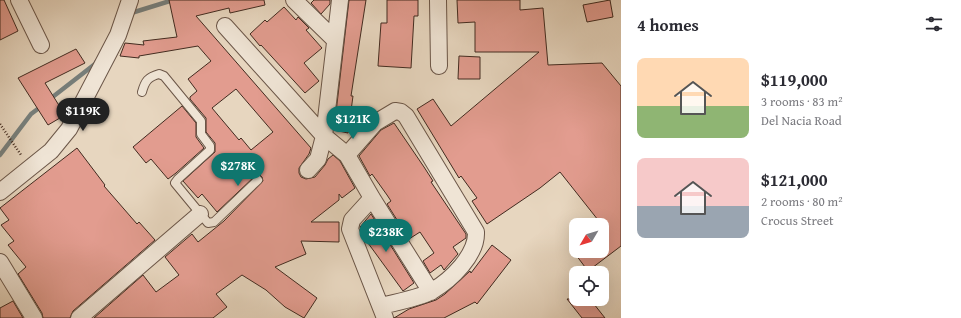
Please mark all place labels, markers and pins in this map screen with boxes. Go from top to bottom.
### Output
pin: $119K [55,98,111,132]
pin: $121K [325,106,381,140]
pin: $278K [210,153,266,187]
pin: $238K [358,219,414,253]

